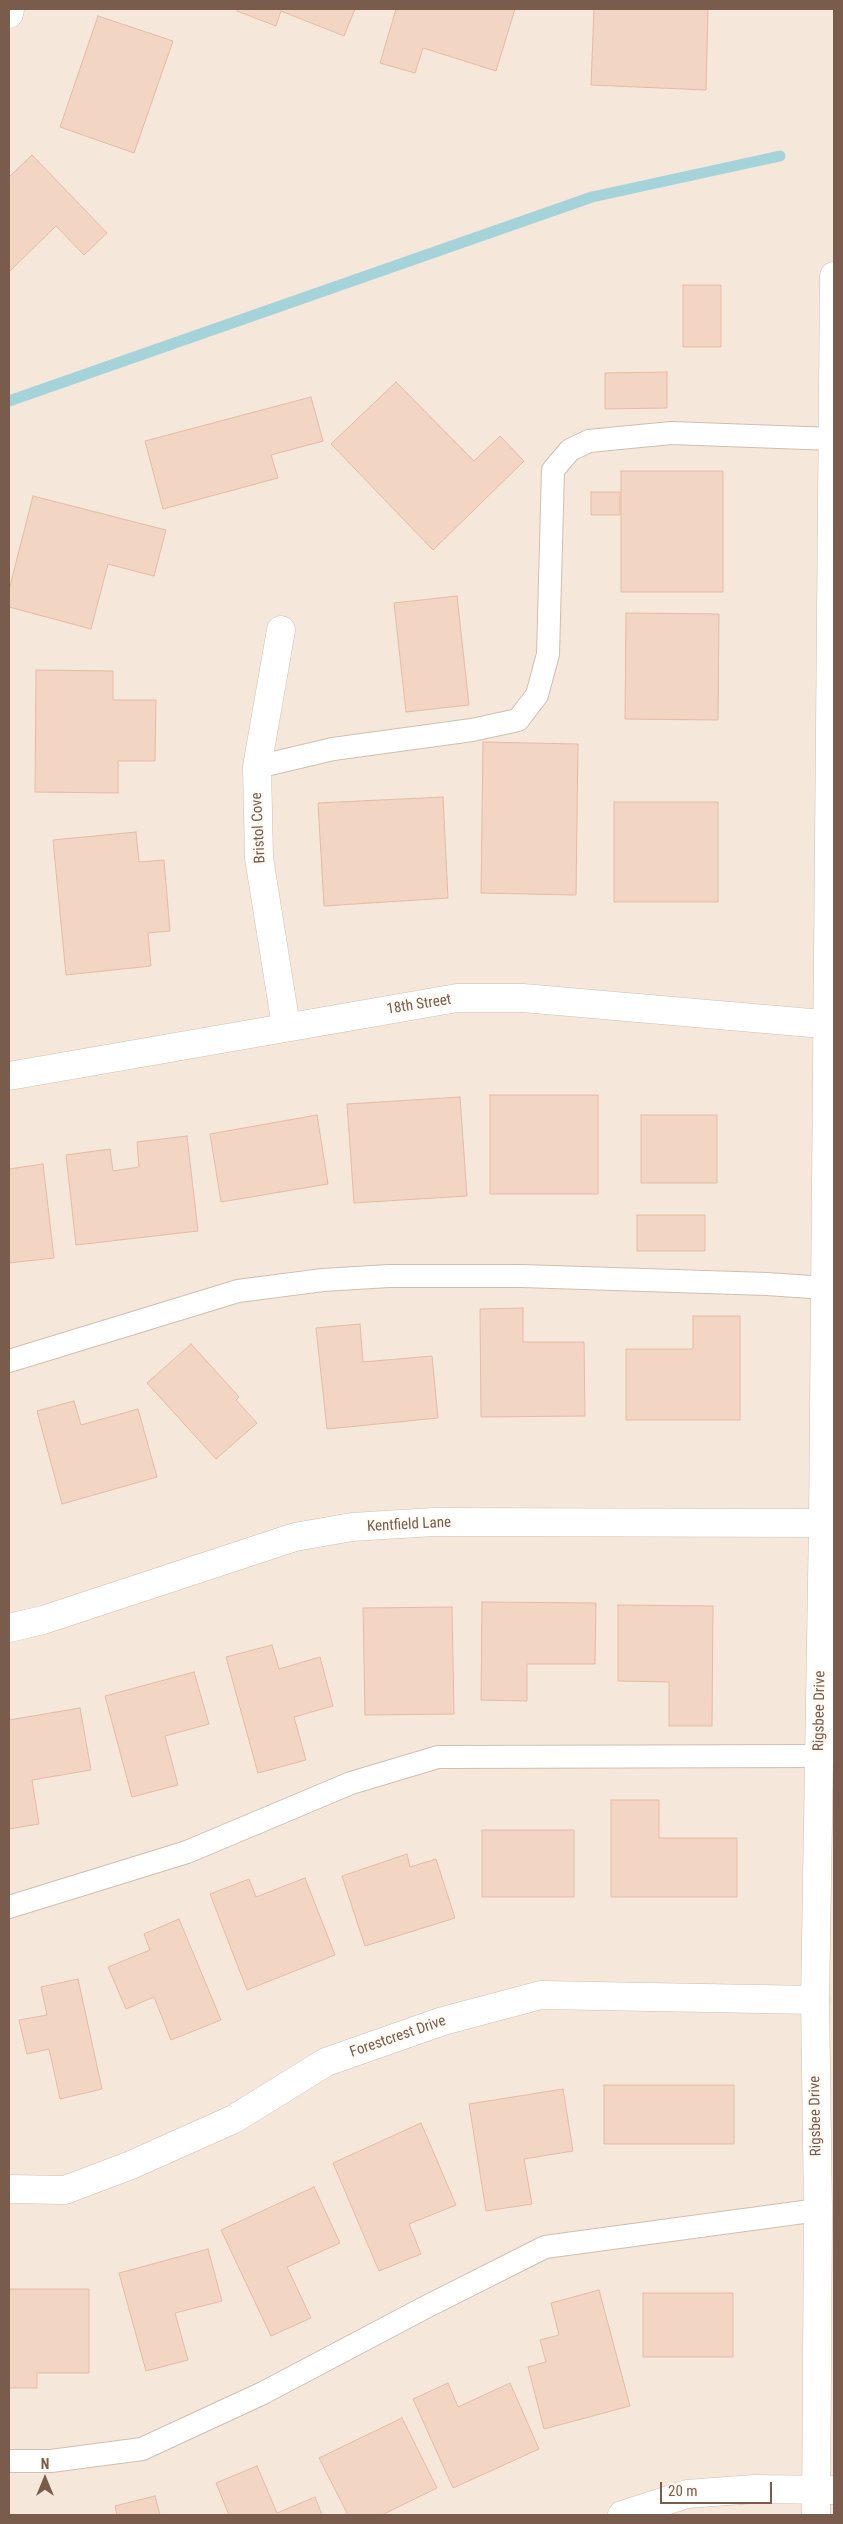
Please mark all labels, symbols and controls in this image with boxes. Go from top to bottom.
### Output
street label: Bristol Cove [248,792,270,864]
street label: 18th Street [385,991,453,1019]
street label: Kentfield Lane [367,1514,451,1536]
street label: Rigsbee Drive [810,1671,830,1751]
street label: Forestcrest Drive [348,2012,448,2062]
street label: Rigsbee Drive [806,2076,826,2156]
north arrow [20,2454,70,2504]
text: N [41,2456,49,2472]
scale bar [663,2472,776,2504]
text: 20 m [668,2482,698,2500]

